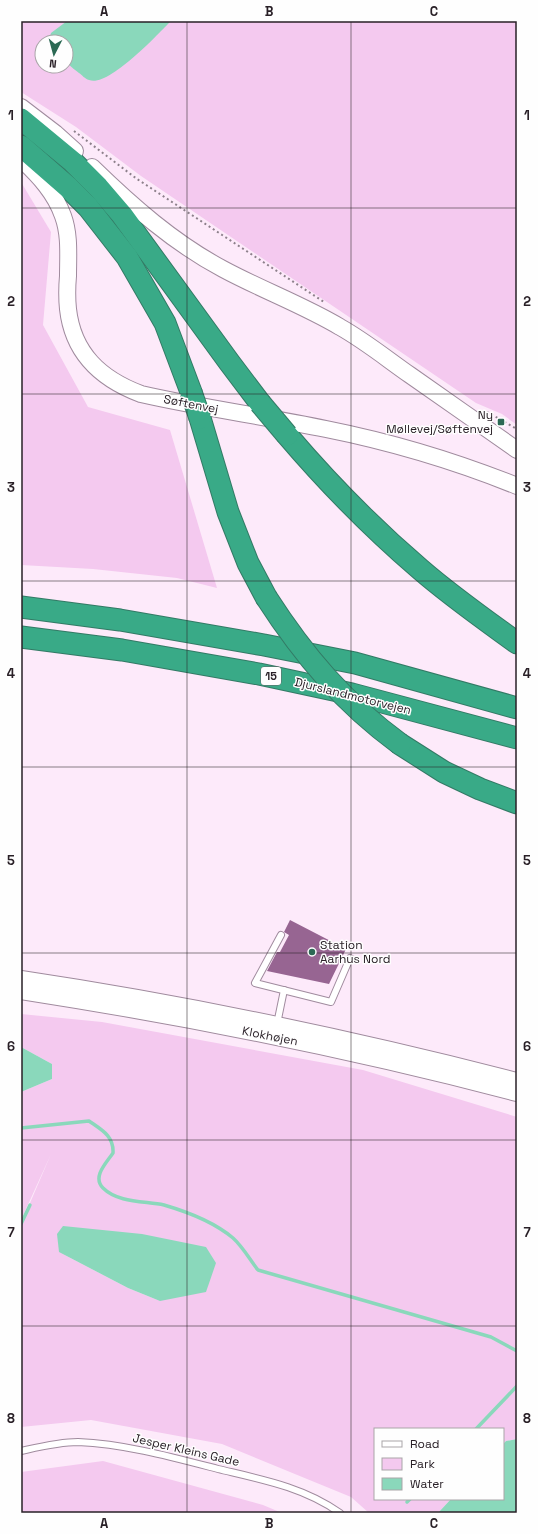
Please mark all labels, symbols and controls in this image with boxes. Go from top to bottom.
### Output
text: A [100,3,109,20]
text: B [265,3,274,20]
text: C [430,3,438,20]
north arrow [34,34,74,74]
text: N [49,57,57,71]
text: 1 [8,107,14,124]
text: 1 [524,107,530,124]
text: 2 [7,293,15,310]
text: 2 [523,293,531,310]
street label: Søftenvej [162,391,220,417]
place label: Ny Møllevej/Søftenvej [386,407,493,437]
marker: Ny Møllevej/Søftenvej [496,417,506,427]
text: 3 [7,479,15,496]
text: 3 [523,479,531,496]
text: 4 [7,665,15,682]
text: 4 [523,665,531,682]
road number: 15 [261,667,281,685]
street label: Djurslandmotorvejen [293,674,413,718]
text: 5 [7,852,15,869]
text: 5 [523,852,531,869]
place label: Station Aarhus Nord [320,937,390,967]
marker: Station Aarhus Nord [307,947,317,957]
street label: Klokhøjen [241,1023,299,1049]
text: 6 [7,1038,15,1055]
text: 6 [523,1038,531,1055]
text: 7 [7,1224,15,1241]
text: 7 [523,1224,531,1241]
text: 8 [7,1410,15,1427]
text: 8 [523,1410,531,1427]
legend [374,1428,504,1500]
street label: Jesper Kleins Gade [131,1430,241,1470]
text: Road [410,1436,439,1452]
text: Park [410,1456,435,1472]
text: Water [410,1476,444,1492]
text: A [100,1515,109,1532]
text: B [265,1515,274,1532]
text: C [430,1515,438,1532]

